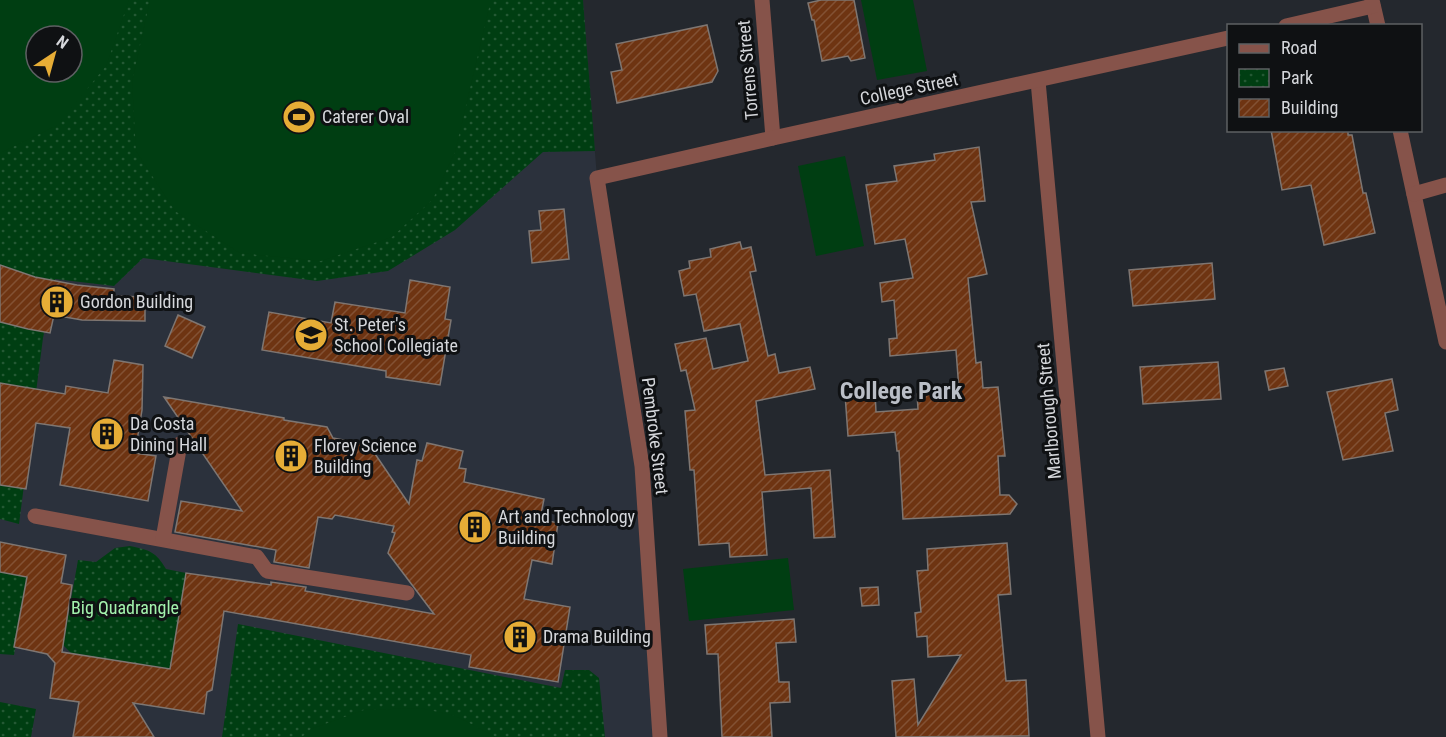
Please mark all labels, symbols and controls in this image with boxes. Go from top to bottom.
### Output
street label: Torrens Street [733,19,762,121]
north arrow [24,24,84,84]
legend [1227,24,1422,132]
text: N [53,32,72,53]
text: Road [1281,37,1317,58]
text: Park [1281,67,1313,88]
street label: College Street [858,68,960,109]
text: Building [1281,97,1338,118]
sports icon: Caterer Oval [281,99,317,135]
place label: Caterer Oval [322,106,409,127]
building icon: Gordon Building [39,284,75,320]
place label: Gordon Building [80,291,193,312]
place label: St. Peter's School Collegiate [334,314,458,356]
school or university icon: St. Peter's School Collegiate [293,317,329,353]
street label: Marlborough Street [1032,342,1065,480]
street label: Pembroke Street [638,376,673,496]
district label: College Park [840,377,963,405]
place label: Da Costa Dining Hall [130,413,207,455]
building icon: Da Costa Dining Hall [89,416,125,452]
place label: Florey Science Building [314,435,417,477]
building icon: Florey Science Building [273,438,309,474]
place label: Art and Technology Building [498,506,636,548]
building icon: Art and Technology Building [457,509,493,545]
park label: Big Quadrangle [71,597,179,618]
building icon: Drama Building [502,619,538,655]
place label: Drama Building [543,626,651,647]

